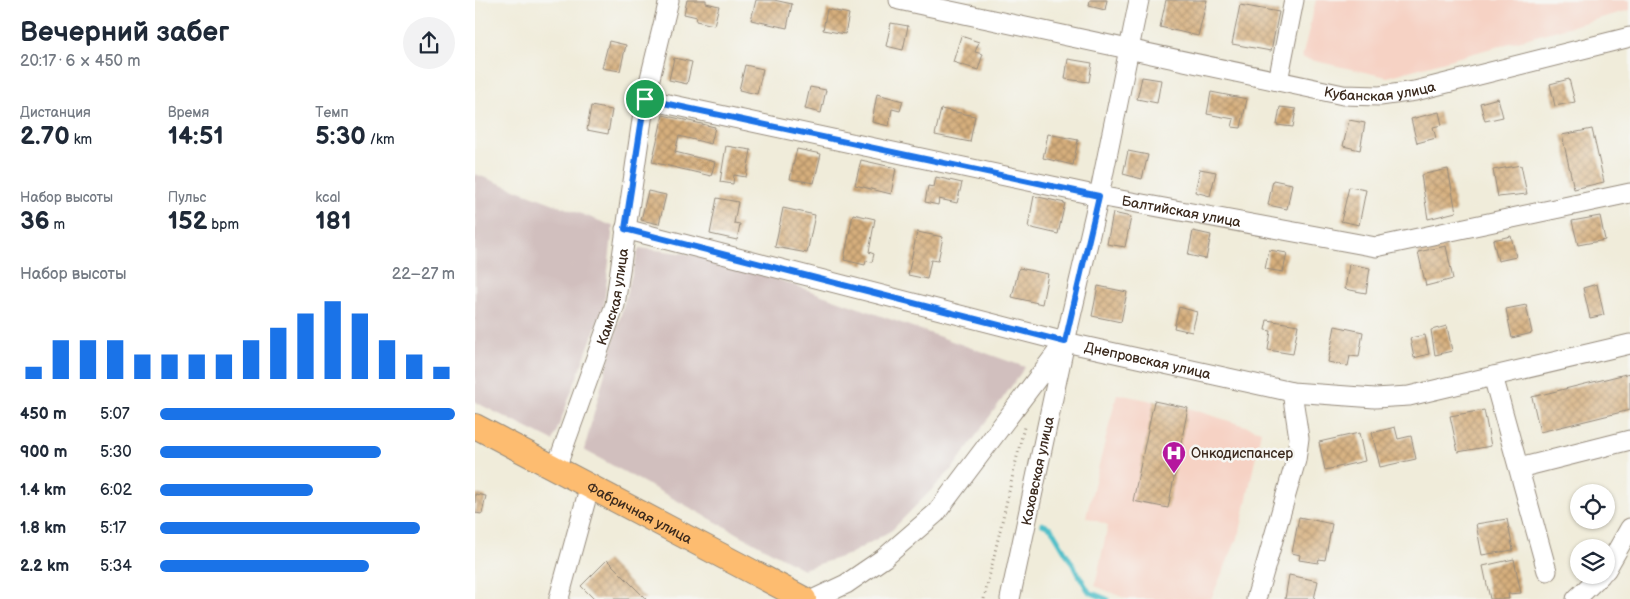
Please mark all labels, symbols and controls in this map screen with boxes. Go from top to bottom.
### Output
text: Вечерний забег [20,16,229,49]
button: share [403,17,455,69]
text: 20:17 · 6 × 450 m [20,52,141,71]
pin [624,78,666,120]
street label: Кубанская улица [1323,78,1438,105]
icon: arrive [631,85,659,113]
text: Дистанция [20,104,91,121]
text: Время [168,104,209,121]
text: Темп [315,104,349,121]
text: 2.70 [20,121,70,152]
text: 14:51 [168,121,224,152]
text: 5:30 [315,121,366,152]
text: km [70,131,92,148]
text: /km [366,131,394,148]
text: Набор высоты [20,189,113,206]
text: Пульс [168,189,206,206]
text: kcal [315,189,340,206]
street label: Балтийская улица [1120,192,1243,231]
text: 36 [20,206,50,237]
text: 152 [168,206,208,237]
text: 181 [315,206,351,237]
text: m [50,216,65,233]
text: bpm [208,216,239,233]
street label: Камская улица [593,246,632,347]
text: Набор высоты [20,265,127,284]
text: 22–27 m [392,265,455,284]
street label: Днепровская улица [1083,338,1213,383]
text: 450 m [20,405,67,424]
text: 5:07 [100,405,130,424]
street label: Каховская улица [1018,414,1057,527]
hospital icon: Онкодиспансер [1161,440,1187,474]
text: 900 m [20,443,67,462]
text: 5:30 [100,443,132,462]
place label: Онкодиспансер [1191,445,1293,462]
street label: Фабричная улица [584,478,696,547]
text: 1.4 km [20,481,66,500]
text: 6:02 [100,481,132,500]
map controls [1570,484,1615,584]
button: locate [1570,484,1615,529]
text: 1.8 km [20,519,66,538]
text: 5:17 [100,519,126,538]
button: layers [1570,539,1615,584]
text: 2.2 km [20,557,69,576]
text: 5:34 [100,557,132,576]

